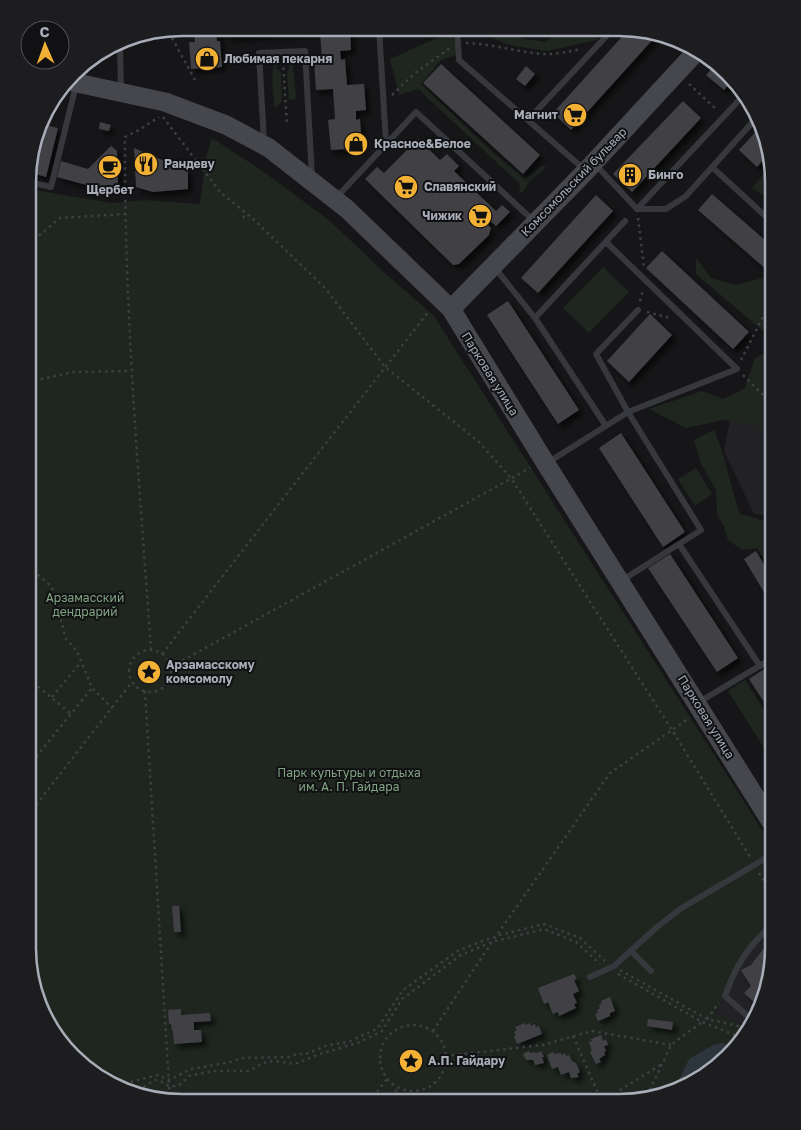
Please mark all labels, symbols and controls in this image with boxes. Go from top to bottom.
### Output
north arrow [20,20,70,70]
text: С [39,23,50,40]
shop icon: Любимая пекарня [194,46,220,72]
place label: Любимая пекарня [224,51,332,66]
supermarket icon: Магнит [562,102,588,128]
place label: Магнит [514,107,558,122]
street label: Комсомольский бульвар [518,124,630,239]
shop icon: Красное&Белое [343,131,369,157]
place label: Красное&Белое [374,136,471,151]
restaurant icon: Рандеву [133,151,159,177]
cafe icon: Щербет [97,154,123,180]
place label: Рандеву [164,156,215,171]
building icon: Бинго [617,162,643,188]
place label: Бинго [648,167,683,182]
supermarket icon: Славянский [393,174,419,200]
place label: Славянский [424,179,496,194]
place label: Щербет [86,182,134,197]
supermarket icon: Чижик [467,203,493,229]
place label: Чижик [422,208,462,223]
street label: Парковая улица [459,329,522,418]
park label: Арзамасский дендрарий [46,590,124,619]
place label: Арзамасскому комсомолу [166,657,255,686]
place icon: Арзамасскому комсомолу [136,659,162,685]
street label: Парковая улица [675,672,738,761]
park label: Парк культуры и отдыха им. А. П. Гайдара [277,765,421,794]
place icon: А.П. Гайдару [398,1048,424,1074]
place label: А.П. Гайдару [428,1053,506,1068]

